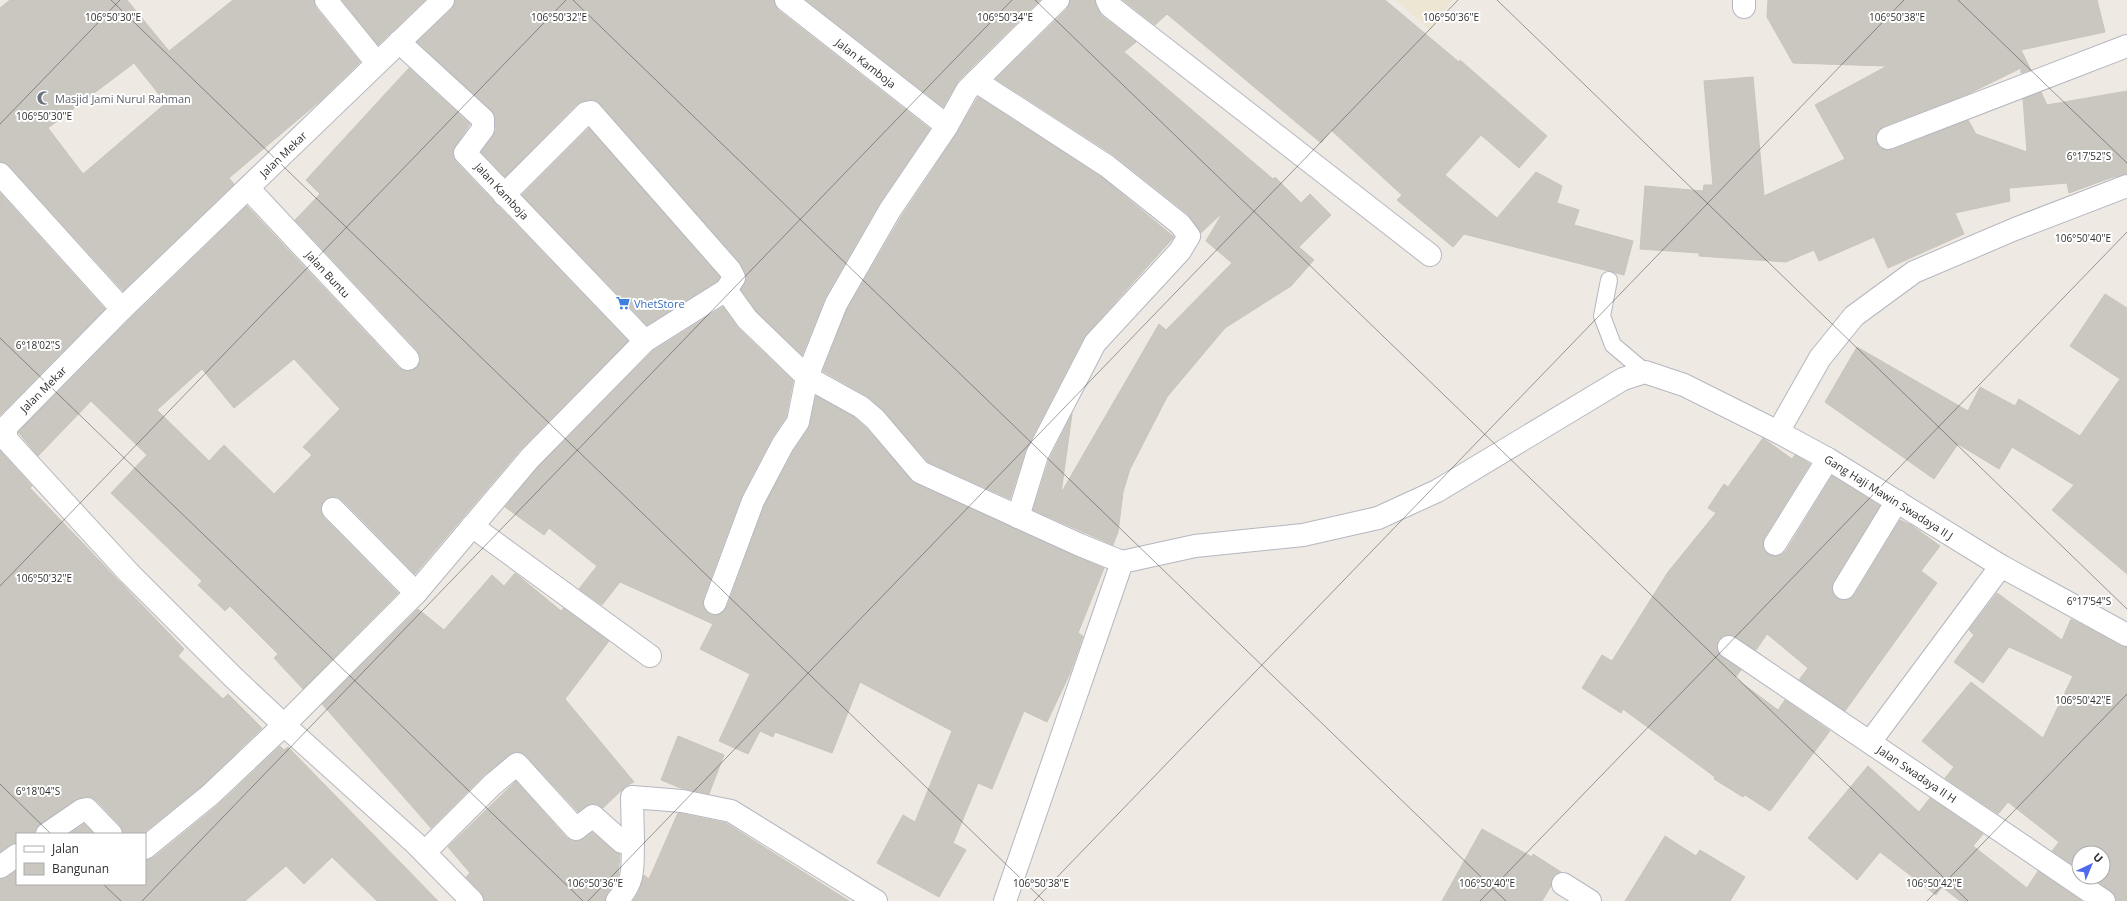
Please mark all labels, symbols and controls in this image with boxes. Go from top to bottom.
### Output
text: 106°50'30"E [85,10,141,24]
text: 106°50'32"E [531,10,587,24]
text: 106°50'34"E [977,10,1033,24]
text: 106°50'36"E [1423,10,1479,24]
text: 106°50'38"E [1869,10,1925,24]
street label: Jalan Kamboja [832,34,899,91]
mosque icon: Masjid Jami Nurul Rahman [36,90,52,106]
place label: Masjid Jami Nurul Rahman [55,91,191,106]
text: 106°50'30"E [16,109,72,123]
street label: Jalan Mekar [255,127,310,181]
text: 6°17'52"S [2067,149,2111,163]
street label: Jalan Kamboja [471,159,532,223]
text: 106°50'40"E [2055,231,2111,245]
street label: Jalan Buntu [302,247,354,301]
supermarket icon: VhetStore [615,295,631,311]
place label: VhetStore [634,296,685,311]
text: 6°18'02"S [16,338,60,352]
street label: Jalan Mekar [16,362,70,416]
street label: Gang Haji Mawin Swadaya II J [1822,451,1956,543]
text: 106°50'32"E [16,571,72,585]
text: 6°17'54"S [2067,594,2111,608]
text: 106°50'42"E [2055,693,2111,707]
street label: Jalan Swadaya II H [1874,741,1960,806]
text: 6°18'04"S [16,784,60,798]
legend [16,833,146,885]
text: Jalan [51,840,79,857]
north arrow [2071,845,2111,885]
text: U [2090,849,2106,866]
text: Bangunan [52,860,109,877]
text: 106°50'36"E [567,876,623,890]
text: 106°50'38"E [1013,876,1069,890]
text: 106°50'40"E [1459,876,1515,890]
text: 106°50'42"E [1906,876,1962,890]

